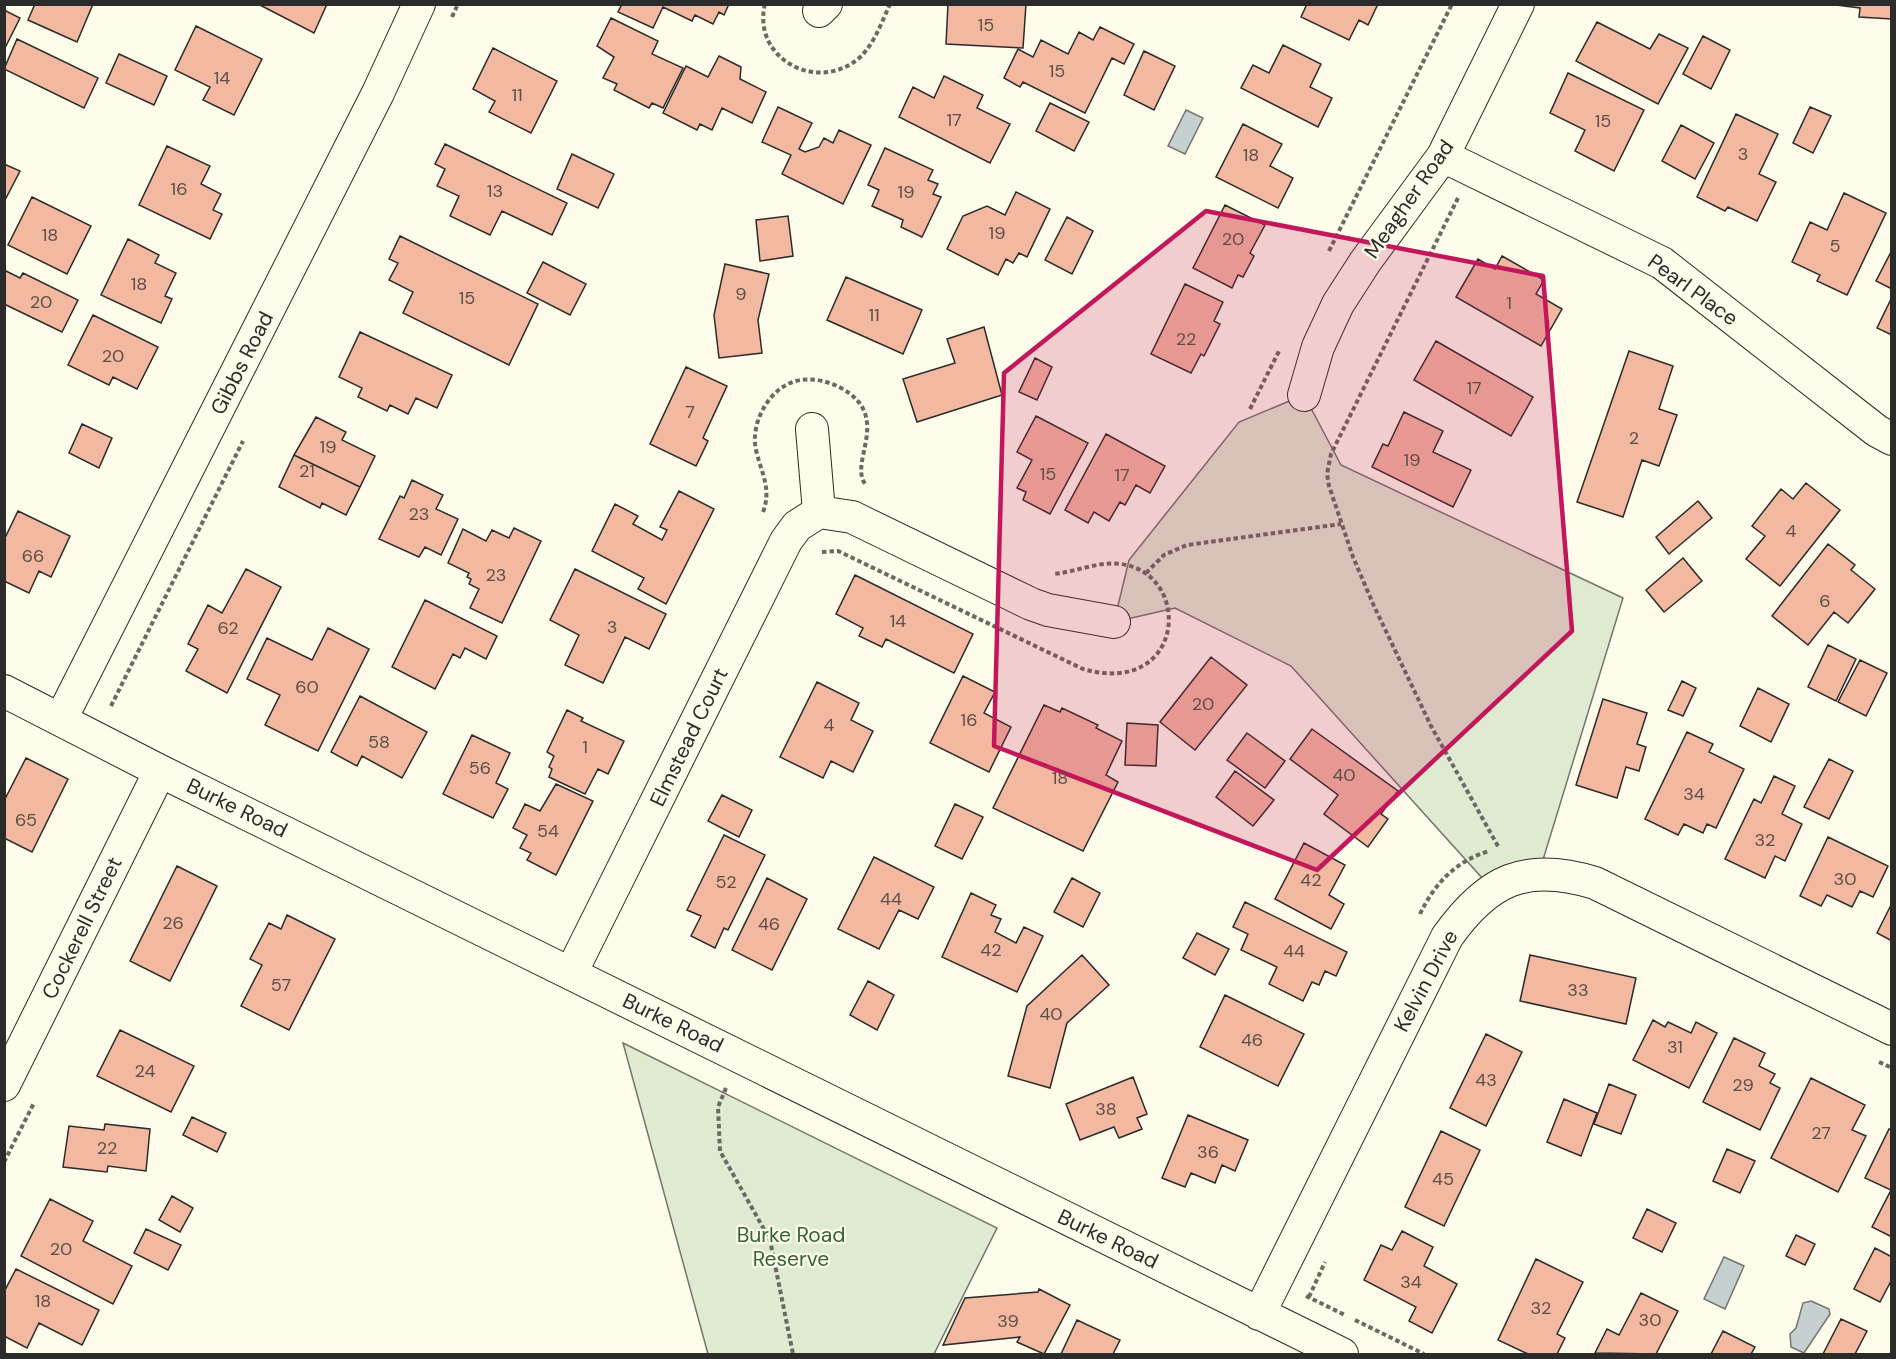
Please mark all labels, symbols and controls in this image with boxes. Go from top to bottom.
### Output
house number: 15 [978,13,994,37]
house number: 15 [1049,59,1065,83]
house number: 14 [214,66,230,90]
house number: 11 [511,83,523,107]
house number: 17 [946,108,962,132]
house number: 15 [1595,109,1611,133]
street label: Meagher Road [1358,134,1460,264]
house number: 3 [1738,142,1748,166]
house number: 18 [1243,143,1259,167]
house number: 16 [171,177,187,201]
house number: 13 [487,179,503,203]
house number: 19 [898,180,914,204]
house number: 19 [989,221,1005,245]
house number: 18 [42,223,58,247]
house number: 20 [1222,227,1244,251]
house number: 5 [1830,234,1840,258]
street label: Pearl Place [1642,248,1744,332]
house number: 18 [131,272,147,296]
house number: 9 [735,282,747,306]
house number: 15 [459,286,475,310]
house number: 20 [30,290,52,314]
house number: 1 [1506,291,1512,315]
house number: 11 [868,303,880,327]
street label: Gibbs Road [204,307,280,419]
house number: 22 [1176,327,1196,351]
house number: 20 [102,344,124,368]
house number: 17 [1466,376,1482,400]
house number: 7 [685,400,695,424]
house number: 2 [1629,426,1639,450]
house number: 19 [320,435,336,459]
house number: 19 [1404,448,1420,472]
house number: 21 [299,459,315,483]
house number: 15 [1040,462,1056,486]
house number: 17 [1114,463,1130,487]
house number: 23 [408,502,430,526]
house number: 4 [1786,519,1797,543]
house number: 66 [22,544,44,568]
house number: 23 [485,563,507,587]
house number: 6 [1819,589,1831,613]
house number: 14 [890,609,906,633]
house number: 3 [607,615,617,639]
house number: 62 [217,616,239,640]
street label: Elmstead Court [643,663,735,811]
house number: 60 [295,675,319,699]
house number: 20 [1192,692,1214,716]
house number: 16 [961,708,977,732]
house number: 4 [824,713,835,737]
house number: 58 [368,730,390,754]
house number: 1 [582,735,588,759]
house number: 56 [469,756,491,780]
house number: 40 [1332,763,1356,787]
house number: 18 [1052,766,1068,790]
street label: Burke Road [182,772,292,844]
house number: 34 [1683,782,1705,806]
house number: 65 [15,808,37,832]
house number: 54 [537,819,559,843]
house number: 32 [1754,828,1776,852]
street label: Cockerell Street [35,852,129,1004]
house number: 30 [1834,867,1856,891]
house number: 42 [1300,868,1322,892]
house number: 52 [715,870,737,894]
house number: 44 [880,887,902,911]
house number: 26 [162,911,184,935]
house number: 46 [758,912,780,936]
street label: Kelvin Drive [1387,925,1465,1037]
house number: 42 [980,938,1002,962]
house number: 44 [1283,939,1305,963]
house number: 57 [271,973,291,997]
house number: 33 [1567,978,1589,1002]
street label: Burke Road [618,987,728,1059]
house number: 40 [1039,1002,1063,1026]
house number: 46 [1241,1028,1263,1052]
house number: 31 [1667,1035,1683,1059]
house number: 24 [135,1059,156,1083]
house number: 43 [1475,1068,1497,1092]
house number: 29 [1732,1073,1754,1097]
house number: 38 [1095,1097,1117,1121]
house number: 27 [1811,1121,1831,1145]
house number: 22 [97,1136,117,1160]
house number: 36 [1197,1140,1219,1164]
house number: 45 [1432,1167,1454,1191]
street label: Burke Road [1053,1203,1163,1275]
park label: Burke Road Reserve [737,1221,845,1273]
house number: 20 [50,1237,72,1261]
house number: 34 [1400,1270,1422,1294]
house number: 18 [35,1289,51,1313]
house number: 32 [1530,1296,1552,1320]
house number: 30 [1639,1308,1661,1332]
house number: 39 [997,1309,1019,1333]

